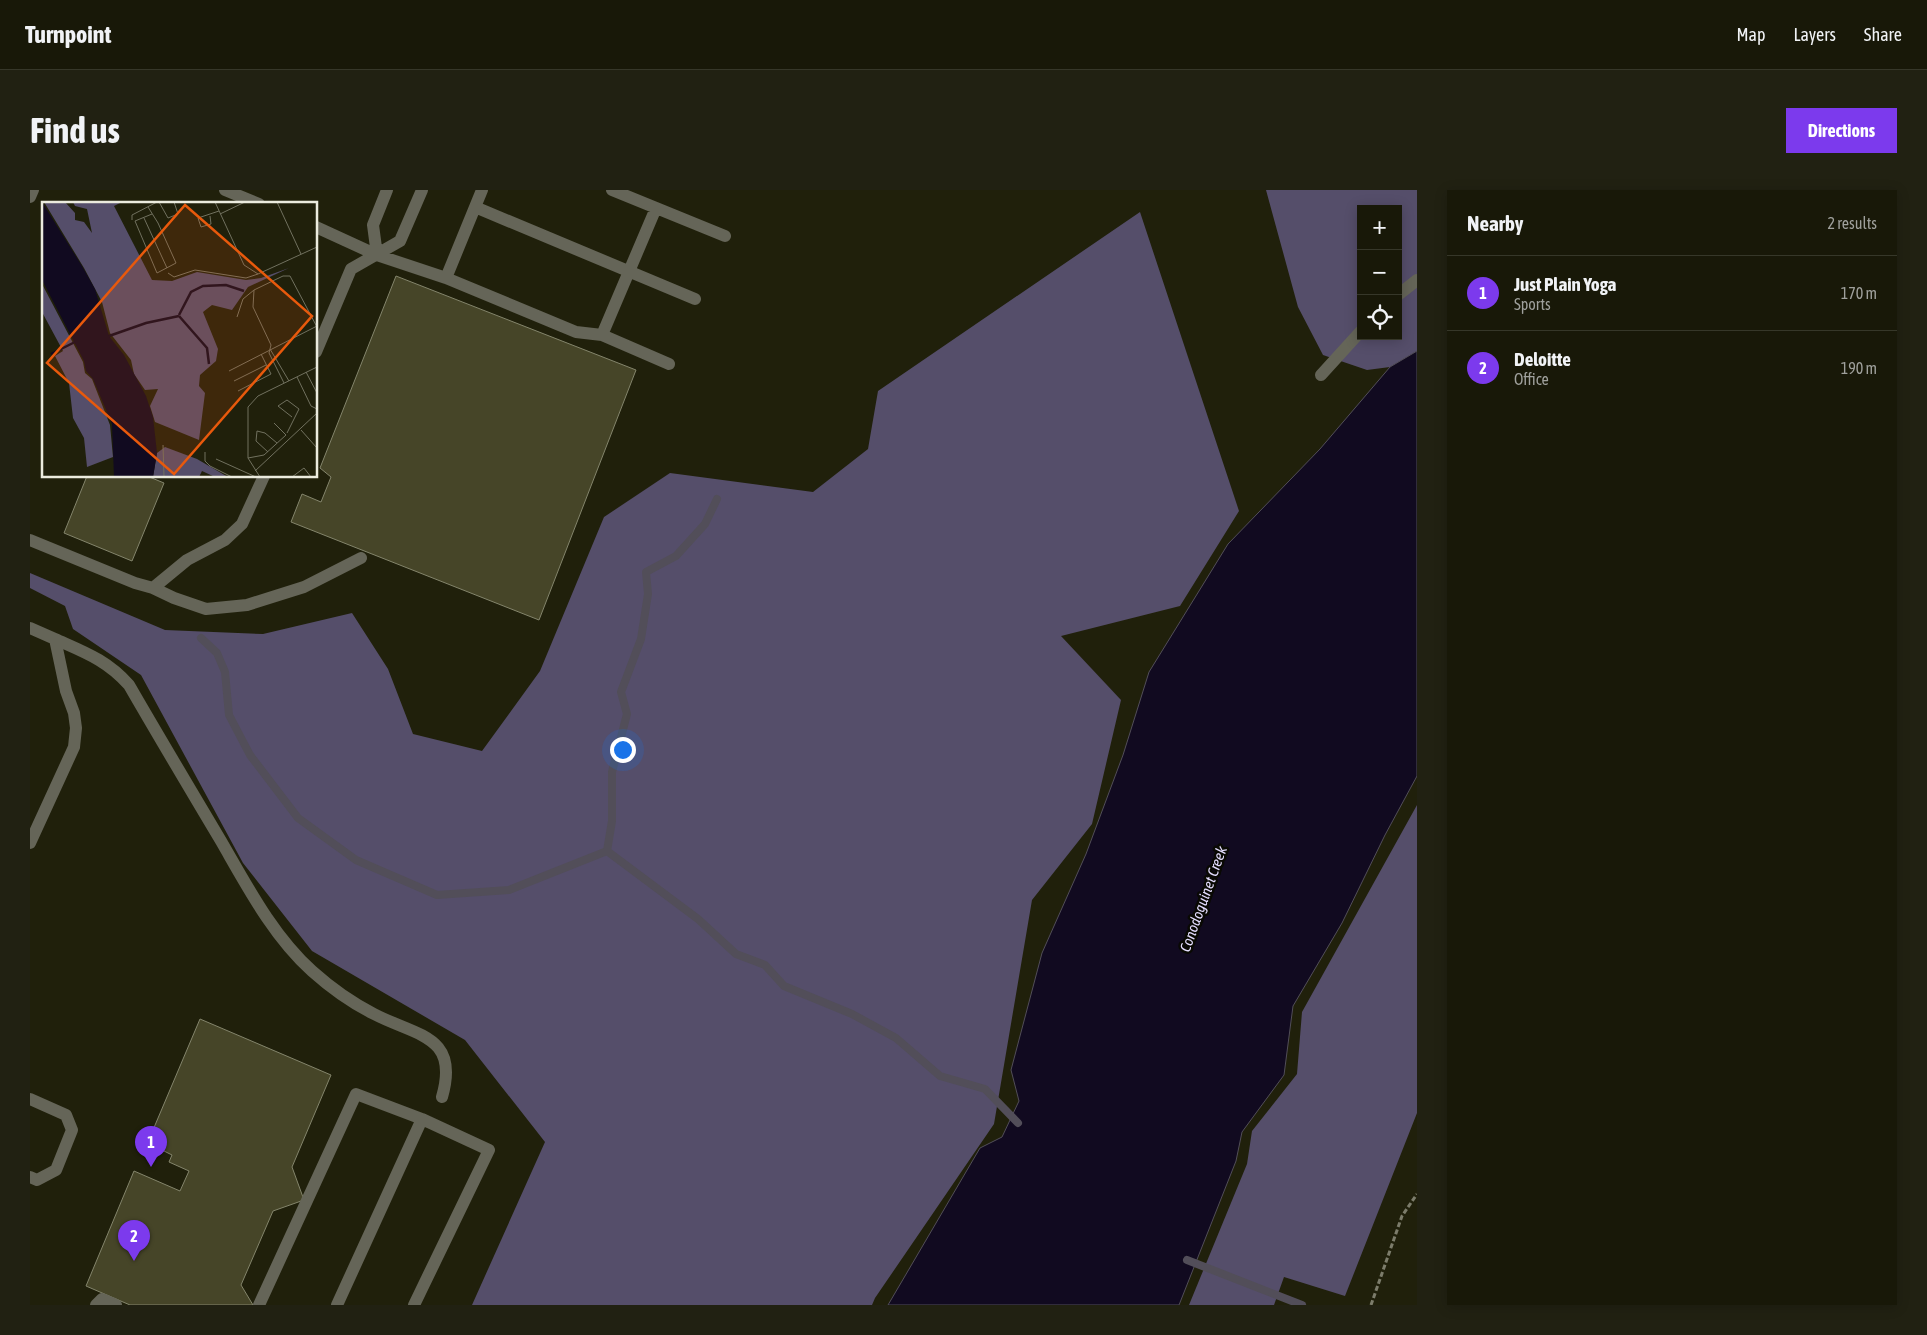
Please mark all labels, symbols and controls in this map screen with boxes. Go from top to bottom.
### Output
text: Turnpoint [25,21,111,48]
text: Map [1736,24,1765,45]
text: Layers [1793,24,1836,45]
text: Share [1864,24,1902,45]
button: Directions [1786,108,1897,153]
text: Find us [30,110,120,150]
inset map [42,202,318,478]
map controls [1357,205,1402,340]
button: + [1357,205,1402,250]
text: Nearby [1467,211,1523,235]
text: 2 results [1827,214,1877,232]
button: − [1357,250,1402,295]
text: Just Plain Yoga [1514,273,1616,295]
text: 1 [1479,284,1487,302]
text: 170 m [1841,284,1877,302]
button: locate [1357,295,1402,340]
text: Sports [1514,295,1551,313]
text: Deloitte [1514,348,1571,370]
text: 2 [1479,359,1487,377]
text: 190 m [1841,359,1877,377]
text: Office [1514,370,1549,388]
your location [610,737,636,763]
water label: Conodoguinet Creek [1176,843,1230,954]
pin: 1 [135,1126,167,1167]
pin: 2 [118,1220,150,1261]

